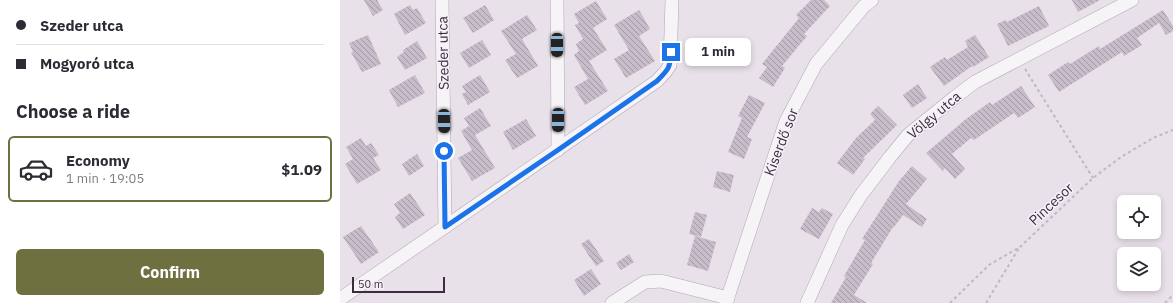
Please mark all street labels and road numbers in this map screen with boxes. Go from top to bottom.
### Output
street label: Szeder utca [433,15,453,90]
street label: Völgy utca [903,87,965,143]
street label: Kiserdő sor [760,106,802,178]
street label: Pincesor [1025,179,1077,229]

